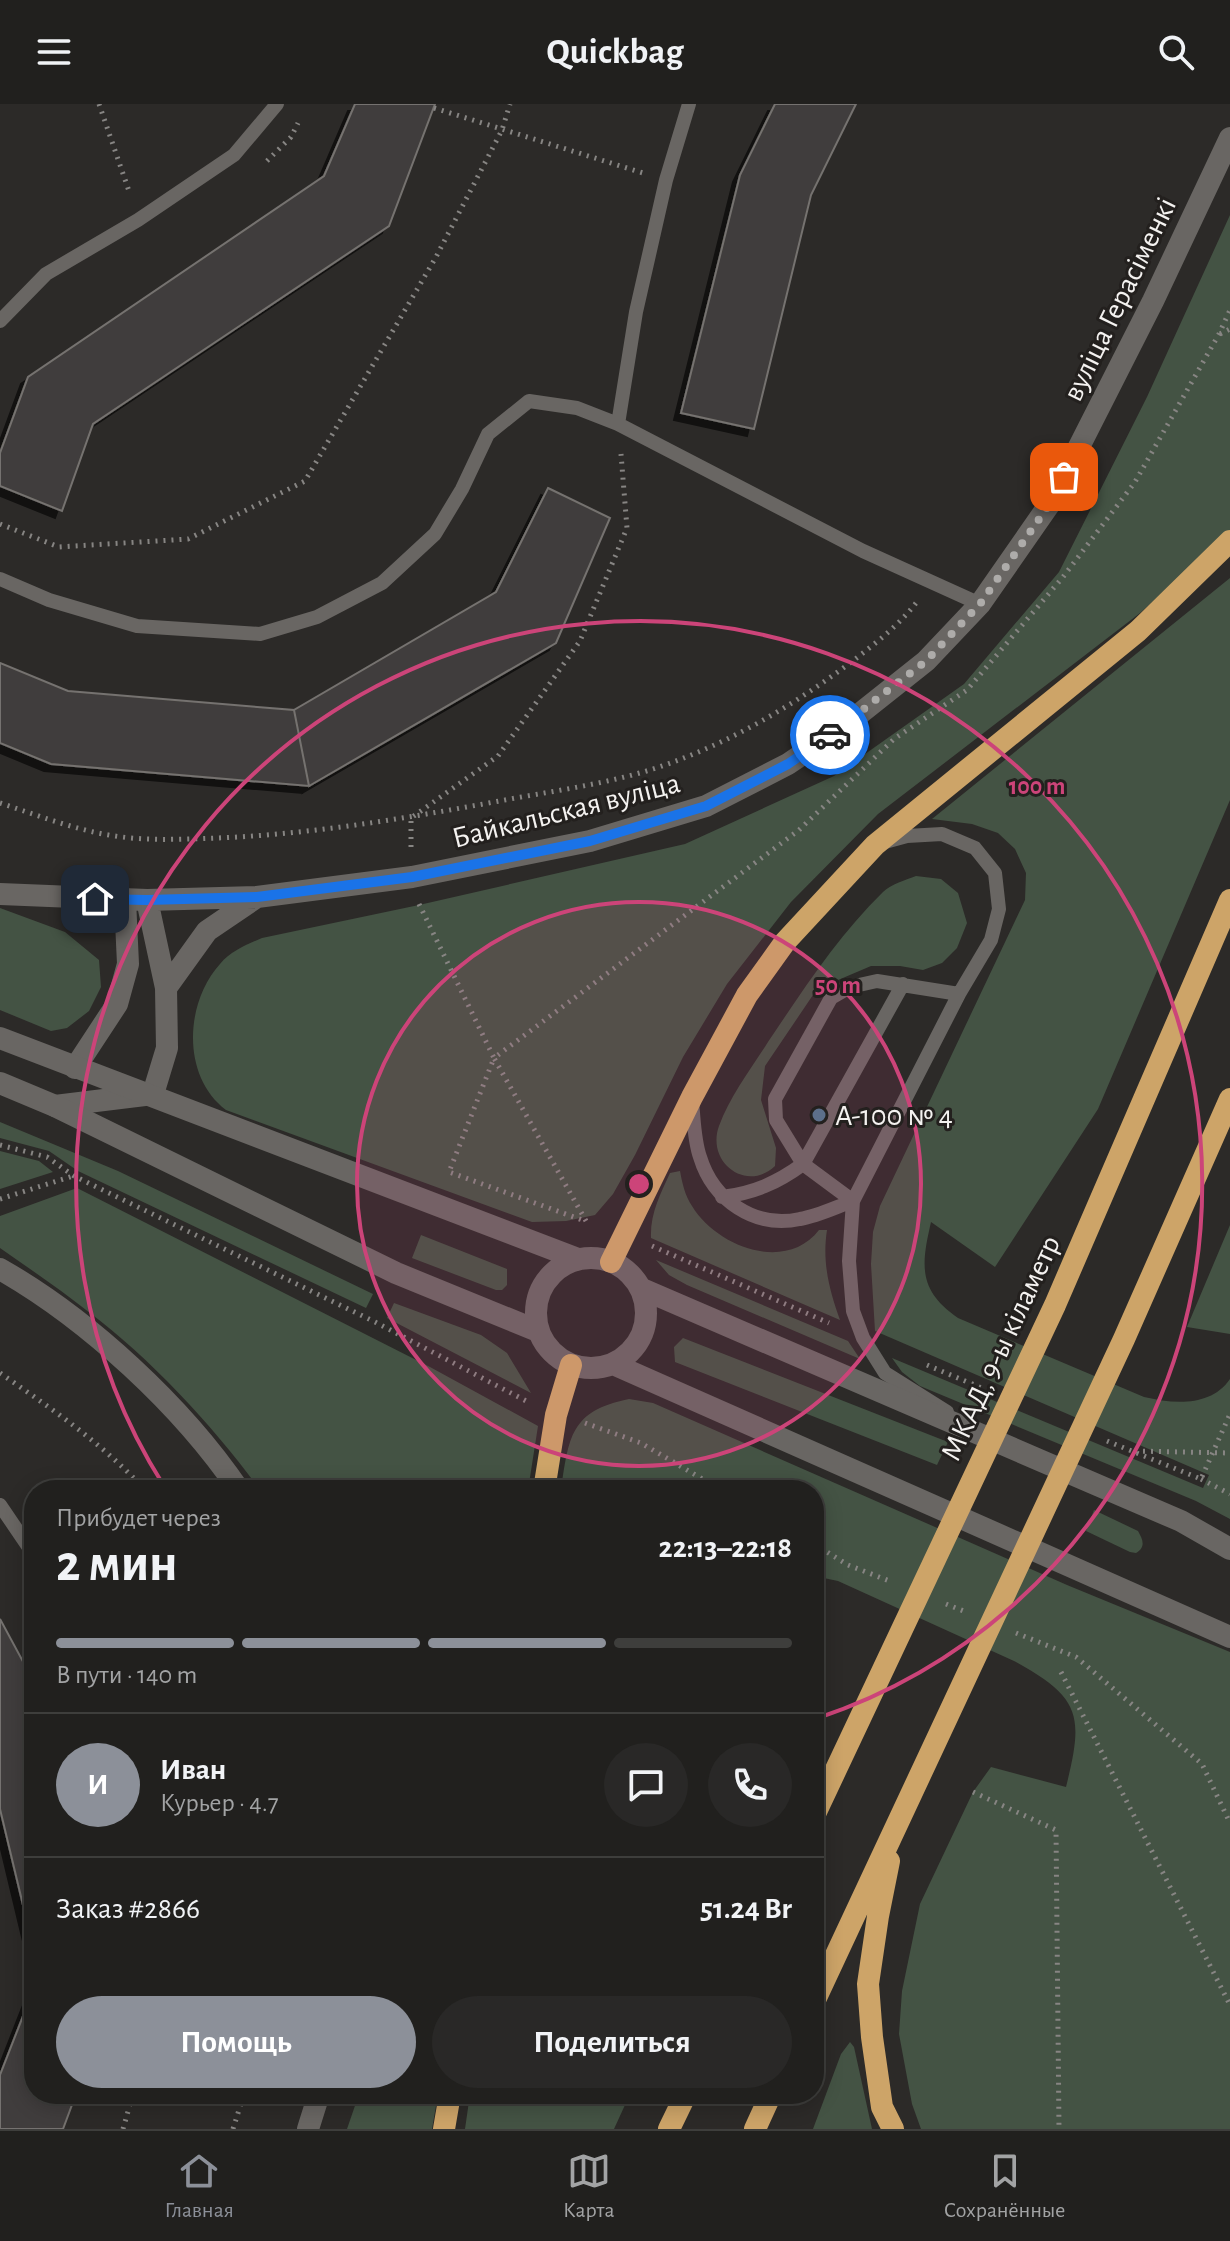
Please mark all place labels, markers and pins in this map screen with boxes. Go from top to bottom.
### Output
pin [1030,443,1098,511]
pin [61,865,129,933]
place label: А-100 № 4 [835,1101,953,1131]
marker: А-100 № 4 [810,1106,828,1124]
centre of rings [625,1170,653,1198]

